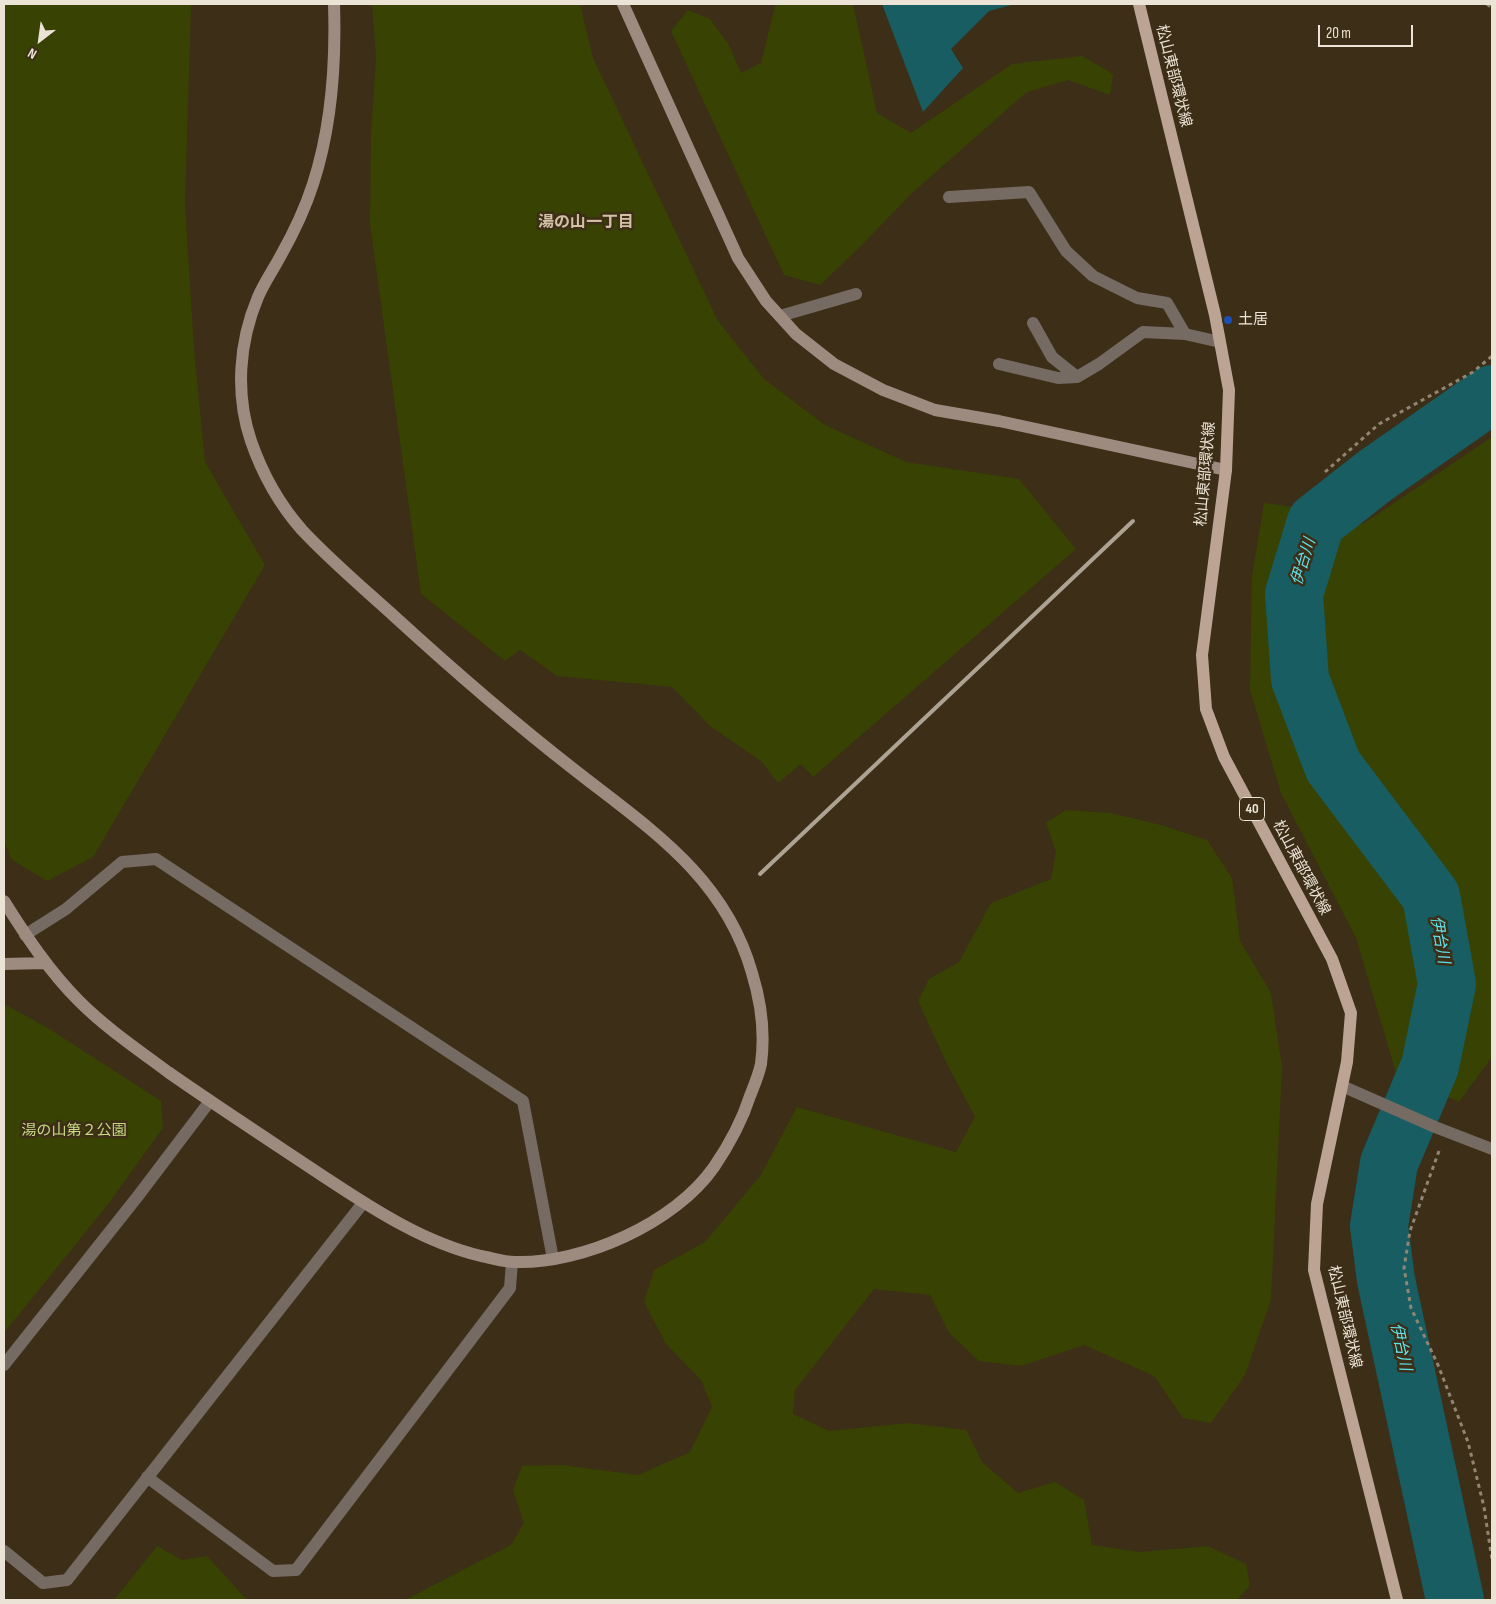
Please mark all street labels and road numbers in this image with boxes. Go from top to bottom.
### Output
street label: 松山東部環状線 [1152,23,1194,129]
street label: 松山東部環状線 [1192,421,1220,527]
road number: 40 [1240,798,1264,821]
street label: 松山東部環状線 [1268,817,1334,919]
street label: 松山東部環状線 [1323,1264,1365,1370]

